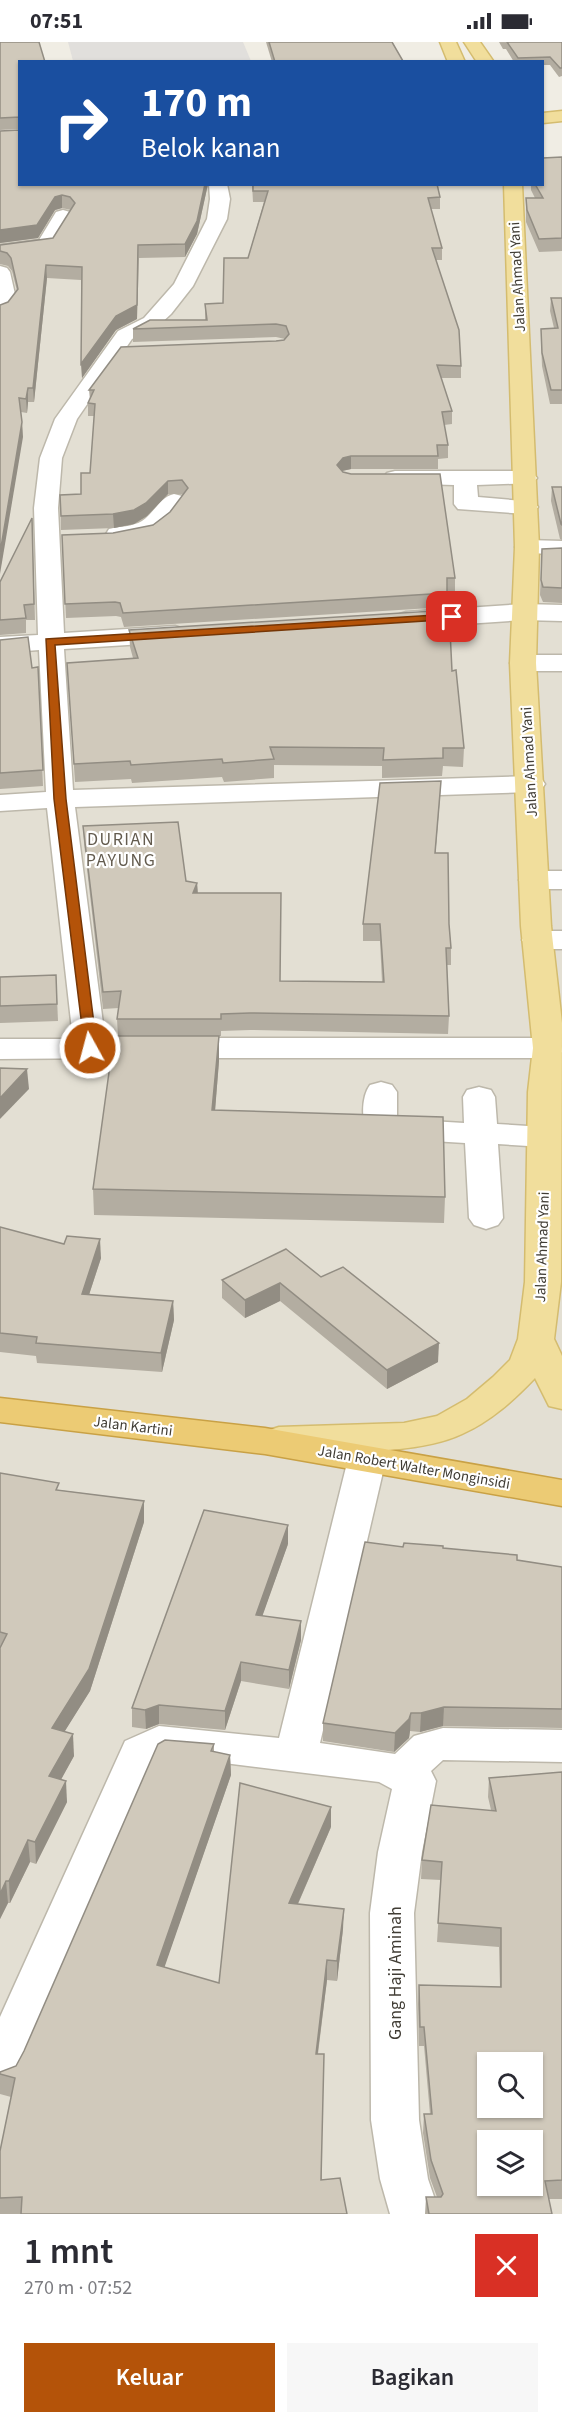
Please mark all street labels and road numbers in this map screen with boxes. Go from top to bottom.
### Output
street label: Jalan Ahmad Yani [504,221,531,333]
street label: Jalan Ahmad Yani [516,706,543,818]
street label: Jalan Ahmad Yani [530,1191,555,1303]
street label: Jalan Kartini [92,1411,174,1442]
street label: Jalan Robert Walter Monginsidi [316,1440,512,1495]
street label: Gang Haji Aminah [383,1906,408,2040]

